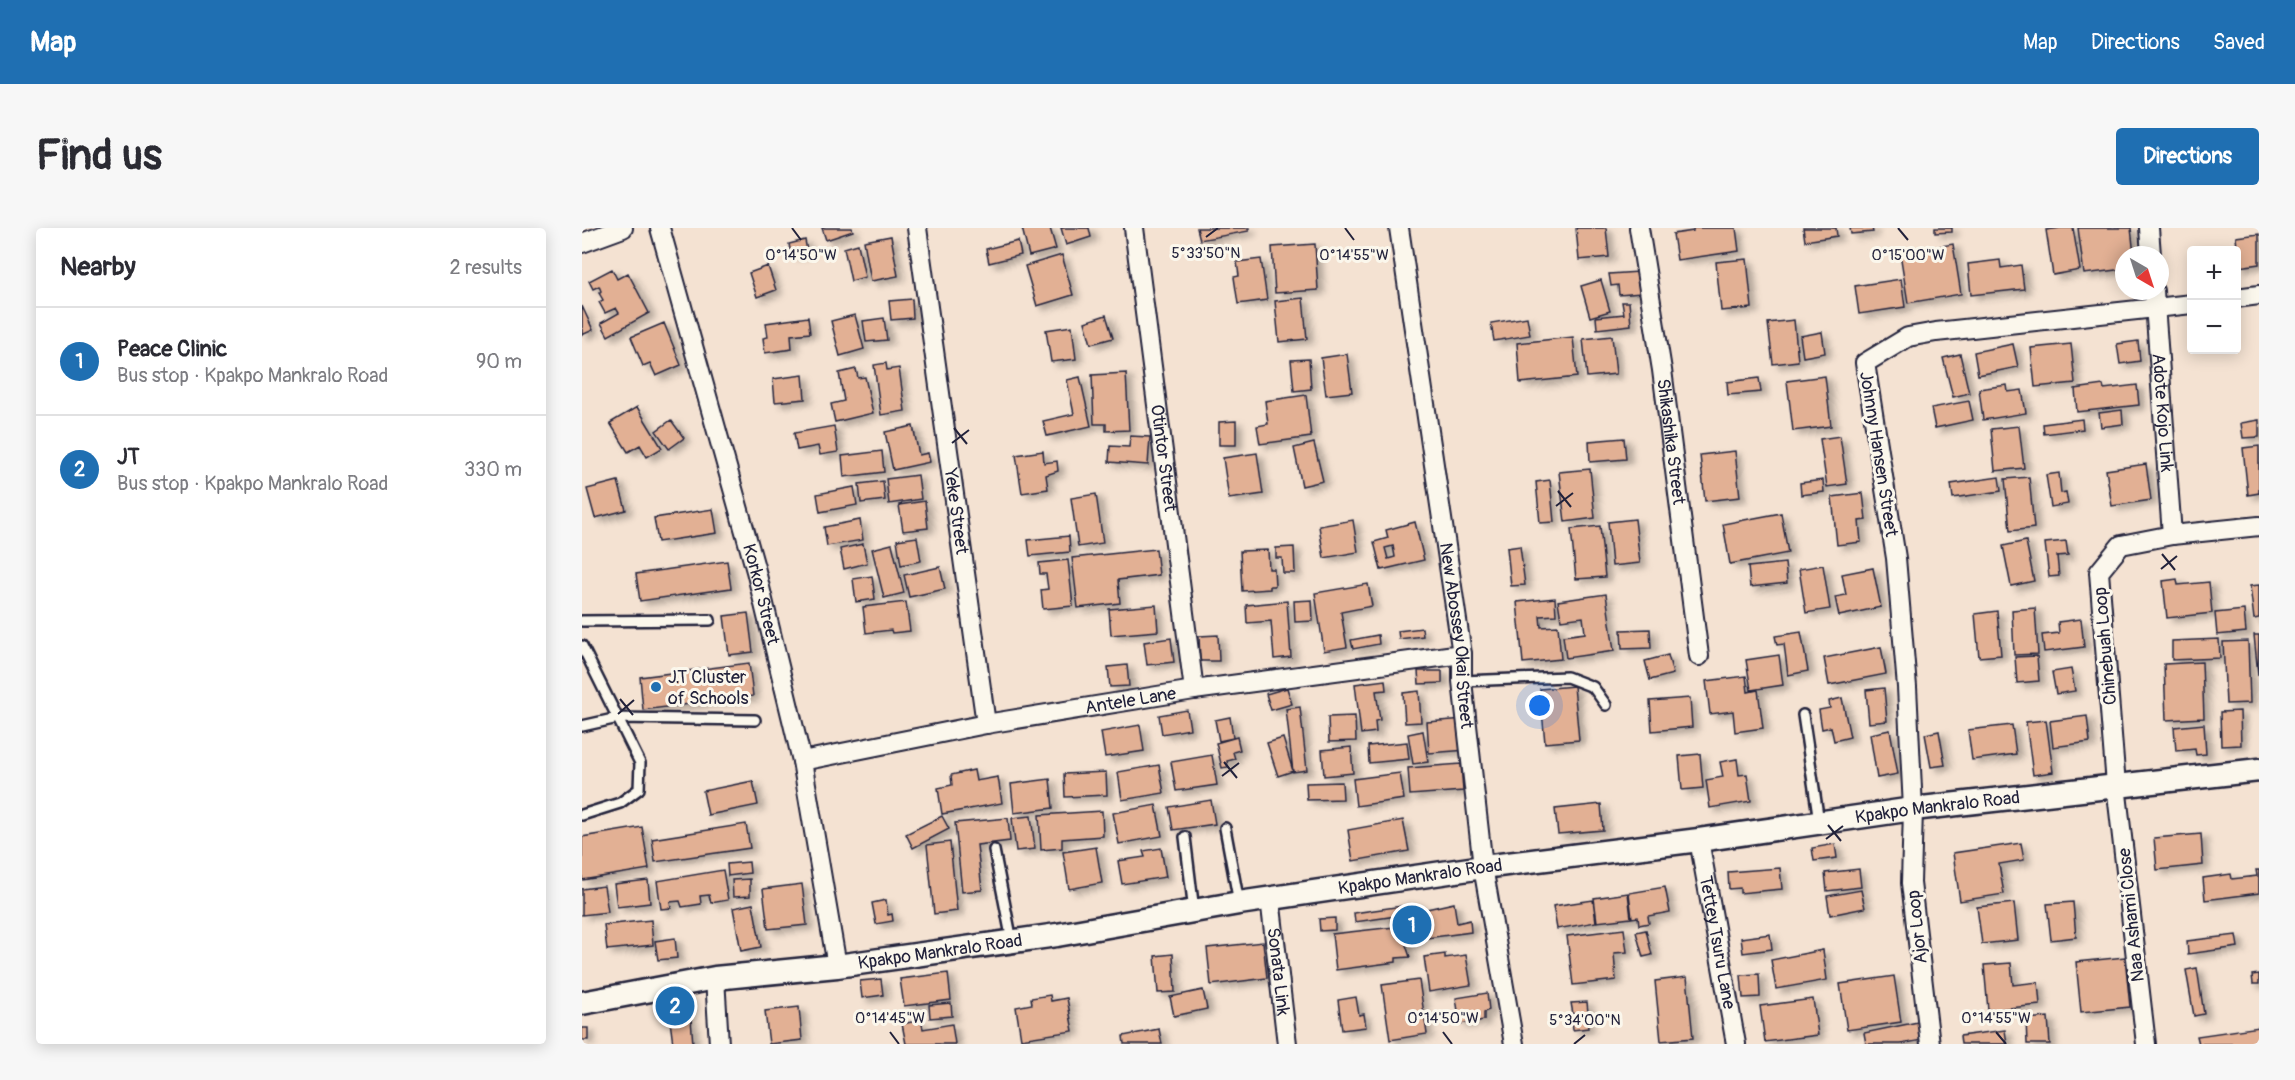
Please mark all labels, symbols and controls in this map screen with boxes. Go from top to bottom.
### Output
text: Map [30,25,76,60]
text: Map [2023,29,2058,56]
text: Directions [2091,29,2180,56]
text: Saved [2213,29,2265,56]
button: Directions [2116,128,2259,185]
text: Find us [36,130,162,182]
text: 5°33'50"N [1171,244,1241,263]
text: 0°14'50"W [765,246,837,265]
text: 0°14'55"W [1319,246,1389,265]
text: 0°15'00"W [1871,246,1945,265]
north arrow [2115,246,2169,300]
map controls [2187,246,2241,354]
button: + [2187,246,2241,300]
text: Nearby [60,251,136,283]
text: 2 results [450,255,522,280]
button: − [2187,300,2241,354]
text: Peace Clinic [117,335,227,363]
text: 1 [76,349,83,374]
text: 90 m [476,349,522,374]
street label: Adote Kojo Link [2147,353,2178,473]
text: Bus stop · Kpakpo Mankralo Road [117,363,388,388]
street label: Johnny Hansen Street [1854,370,1903,539]
street label: Shikashika Street [1651,377,1690,507]
street label: Otintor Street [1145,403,1182,514]
text: JT [117,443,140,471]
text: 2 [74,457,85,482]
text: 330 m [464,457,522,482]
street label: Yeke Street [938,466,973,556]
text: Bus stop · Kpakpo Mankralo Road [117,471,388,496]
street label: Korkor Street [737,541,785,648]
street label: New Abossey Okai Street [1434,541,1478,731]
street label: Chinebuah Loop [2089,586,2122,706]
place label: J.T Cluster of Schools [668,666,749,710]
marker: J.T Cluster of Schools [649,680,663,694]
street label: Antele Lane [1083,682,1178,720]
your location [1525,691,1554,720]
street label: Kpakpo Mankralo Road [1854,786,2021,829]
street label: Naa Ashami Close [2113,847,2150,983]
street label: Kpakpo Mankralo Road [1337,854,1504,900]
street label: Tettey Tsuru Lane [1694,874,1740,1011]
street label: Ajor Loop [1902,889,1933,965]
pin: 1 [1392,902,1432,948]
street label: Sonata Link [1262,926,1295,1017]
street label: Kpakpo Mankralo Road [856,929,1024,975]
pin: 2 [656,984,694,1028]
text: 0°14'45"W [855,1009,925,1028]
text: 0°14'50"W [1407,1009,1479,1028]
text: 0°14'55"W [1961,1009,2031,1028]
text: 5°34'00"N [1549,1011,1621,1030]

